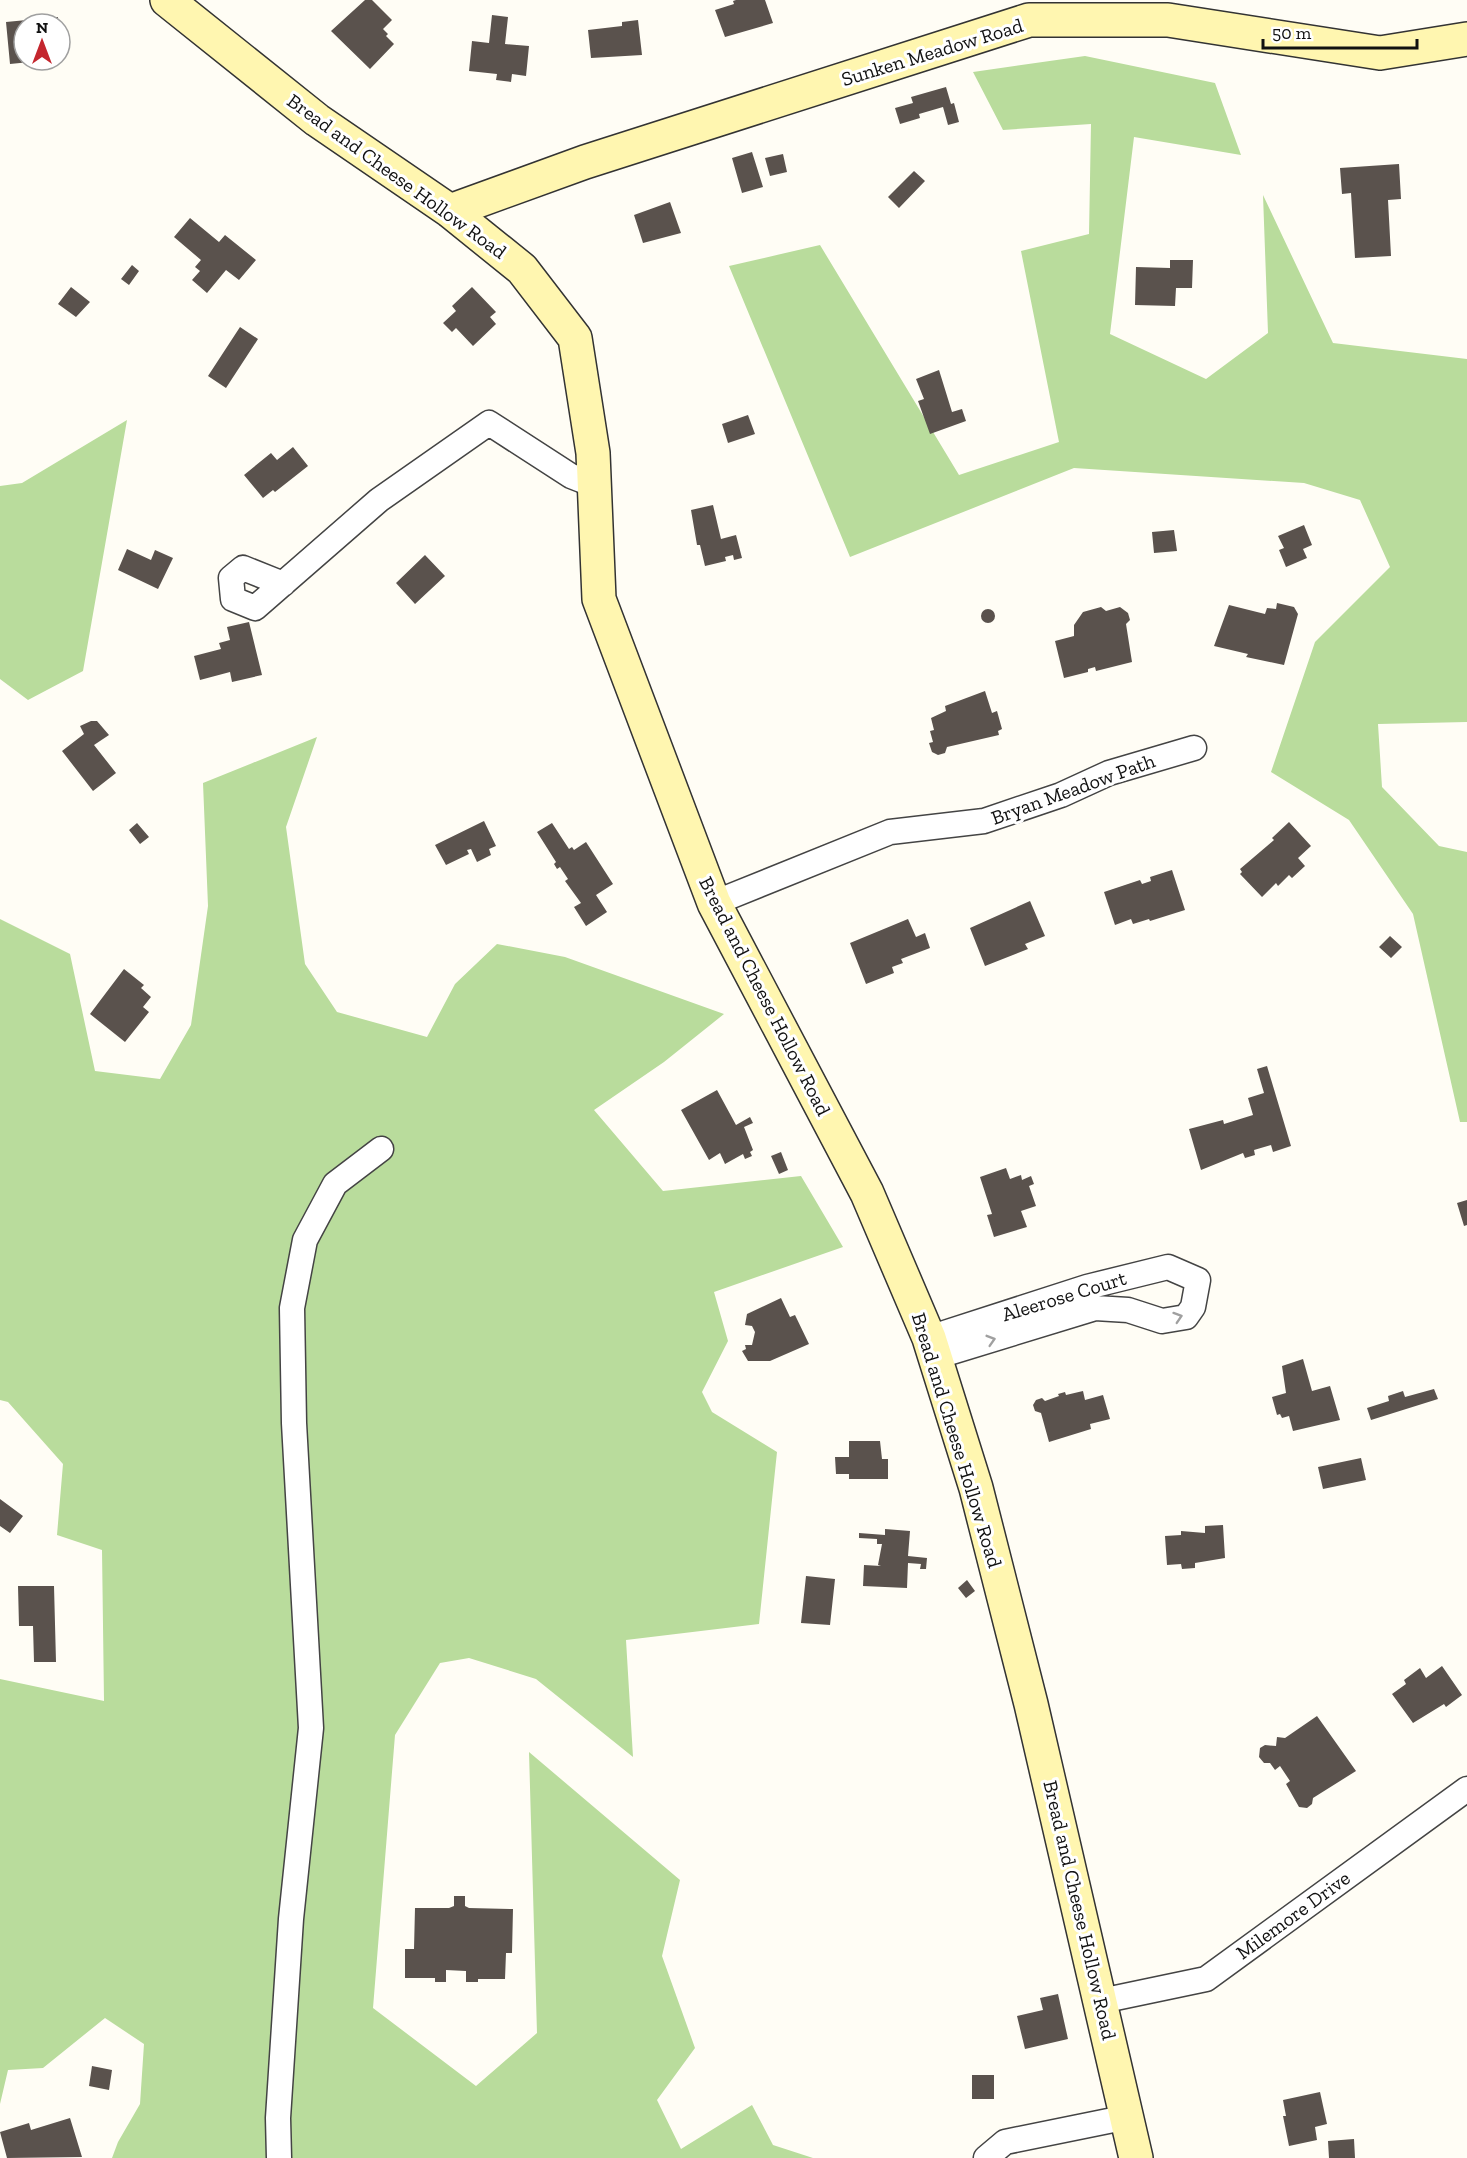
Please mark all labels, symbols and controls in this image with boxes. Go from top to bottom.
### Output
north arrow [12,12,72,72]
scale bar [1263,12,1418,50]
street label: Sunken Meadow Road [838,13,1026,91]
text: N [36,18,48,37]
text: 50 m [1272,22,1312,44]
street label: Bread and Cheese Hollow Road [283,88,511,264]
street label: Bryan Meadow Path [988,748,1159,830]
street label: Bread and Cheese Hollow Road [694,872,836,1120]
street label: Aleerose Court [999,1266,1130,1326]
street label: Bread and Cheese Hollow Road [907,1310,1007,1570]
one-way arrow [1173,1312,1183,1324]
one-way arrow [985,1335,996,1347]
street label: Bread and Cheese Hollow Road [1038,1778,1122,2042]
street label: Milemore Drive [1231,1866,1355,1964]

